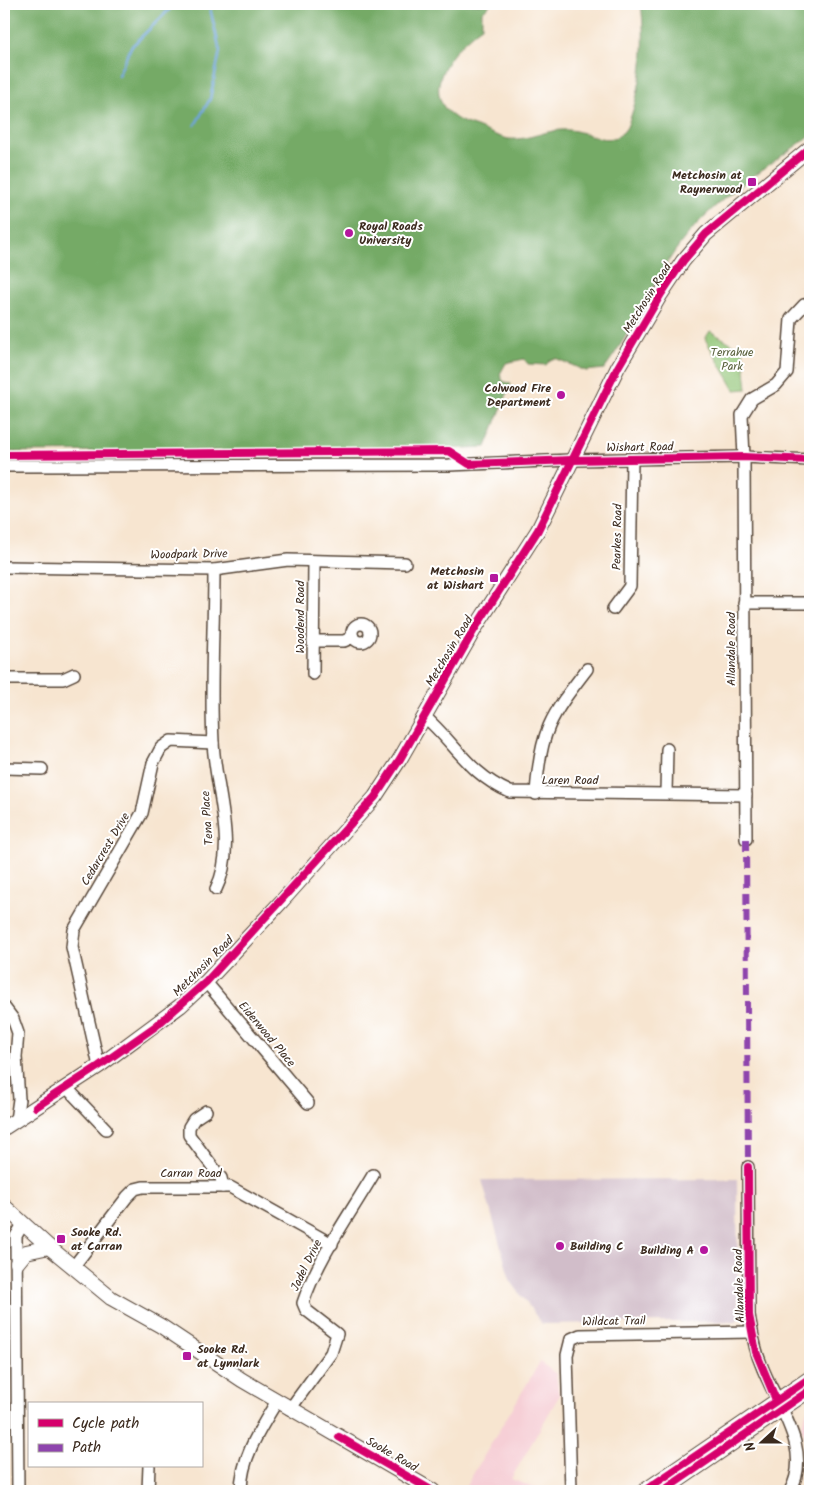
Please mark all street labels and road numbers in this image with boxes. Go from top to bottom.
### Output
street label: Metchosin Road [618,258,677,337]
street label: Wishart Road [606,437,675,458]
street label: Pearkes Road [607,503,628,570]
street label: Woodpark Drive [150,544,228,565]
street label: Woodend Road [291,580,310,653]
street label: Metchosin Road [421,611,479,690]
street label: Allandale Road [722,611,741,686]
street label: Laren Road [542,771,599,790]
street label: Tena Place [196,790,219,846]
street label: Cedarcrest Drive [76,809,135,890]
street label: Metchosin Road [168,931,239,1001]
street label: Eiderwood Place [233,997,300,1072]
street label: Carran Road [160,1164,223,1183]
street label: Jadel Drive [286,1236,327,1294]
street label: Allandale Road [729,1248,750,1323]
street label: Wildcat Trail [582,1311,646,1332]
street label: Sooke Road [362,1432,422,1477]

